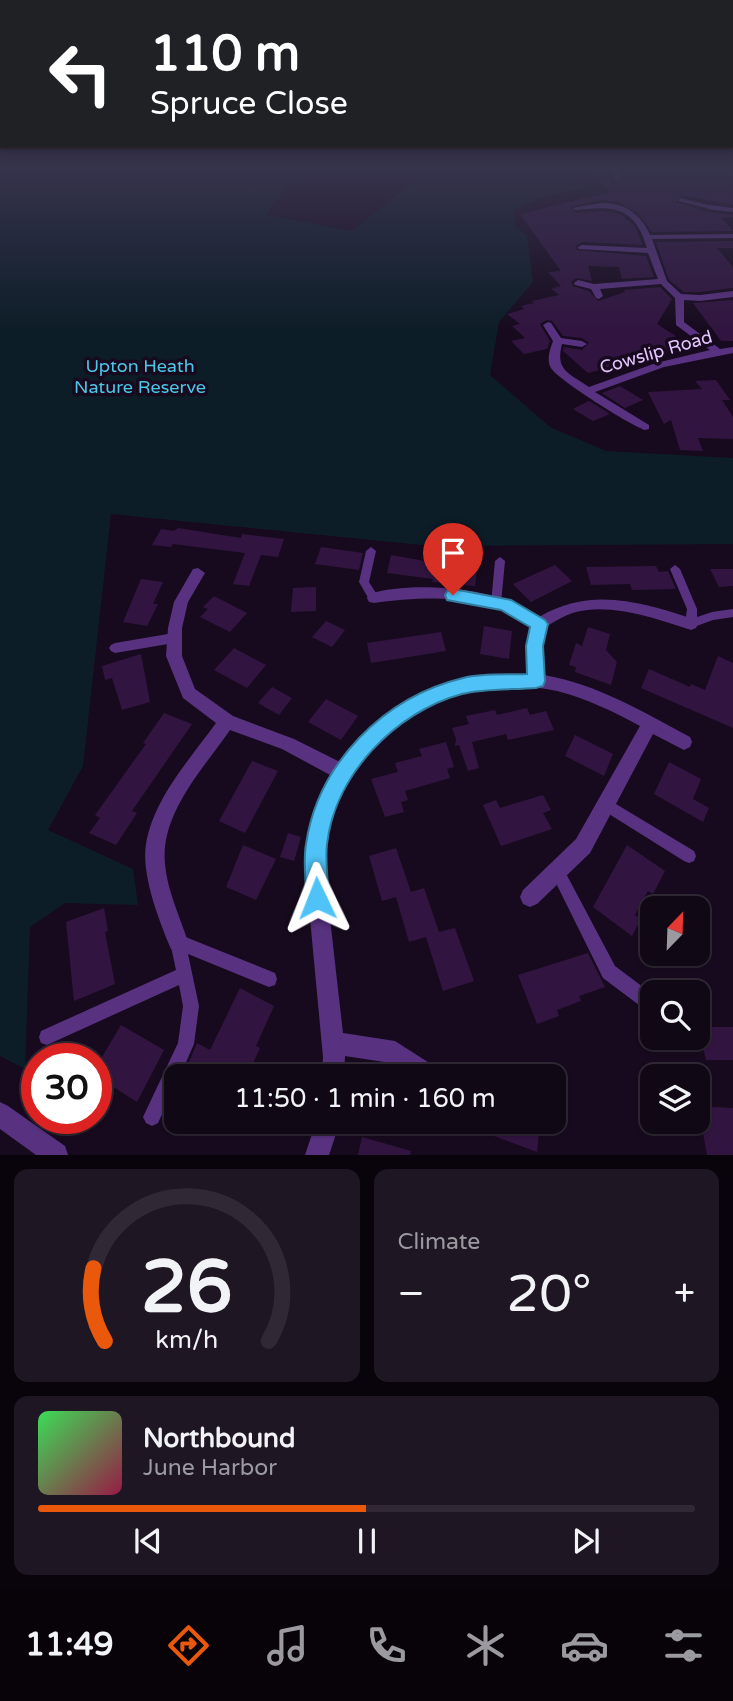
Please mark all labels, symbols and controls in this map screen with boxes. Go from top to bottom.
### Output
text: 110 m [150,25,300,84]
icon: left [35,28,126,119]
text: Spruce Close [150,85,348,123]
street label: Cowslip Road [597,325,715,379]
park label: Upton Heath Nature Reserve [74,355,206,398]
pin [423,523,483,595]
icon: arrive [434,534,472,572]
position arrow [280,861,354,935]
north arrow [640,896,710,966]
map controls [640,896,710,1134]
button: search [640,980,710,1050]
speed limit sign: 30 [21,1043,112,1134]
button: layers [640,1064,710,1134]
text: 11:50 · 1 min · 160 m [234,1083,496,1114]
text: Climate [398,1228,480,1256]
text: 26 [141,1245,232,1333]
text: 20° [507,1263,592,1326]
text: − [398,1271,425,1317]
text: + [674,1271,695,1317]
text: km/h [155,1325,218,1355]
text: Northbound [143,1423,295,1454]
text: June Harbor [143,1454,277,1482]
icon: previous [129,1522,167,1560]
icon: pause [348,1522,386,1560]
icon: next [567,1522,605,1560]
icon: directions [164,1621,213,1670]
icon: music [263,1621,312,1670]
icon: phone [362,1621,411,1670]
icon: climate [461,1621,510,1670]
icon: car [560,1621,609,1670]
icon: filters [659,1621,708,1670]
text: 11:49 [25,1626,114,1664]

